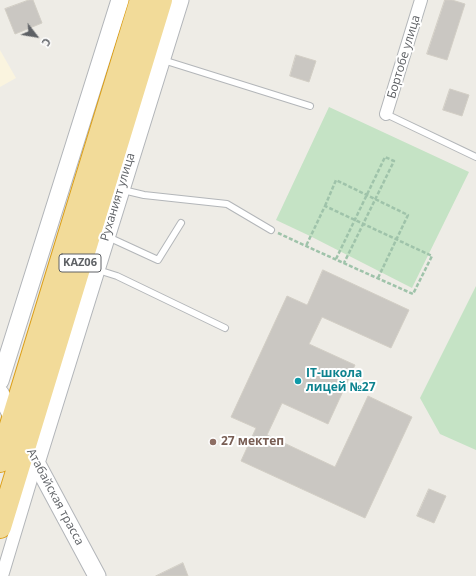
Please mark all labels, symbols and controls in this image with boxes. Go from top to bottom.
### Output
street label: Бортобе улица [384,14,424,100]
north arrow [16,16,56,56]
text: С [38,36,55,49]
street label: Руханият улица [98,151,138,243]
road number: KАZ06 [59,254,101,272]
place label: IT-школа лицей №27 [306,367,376,395]
marker: IT-школа лицей №27 [293,376,303,386]
place label: 27 мектеп [221,435,284,449]
marker: 27 мектеп [208,437,218,447]
street label: Атабайская трасса [23,446,87,548]

